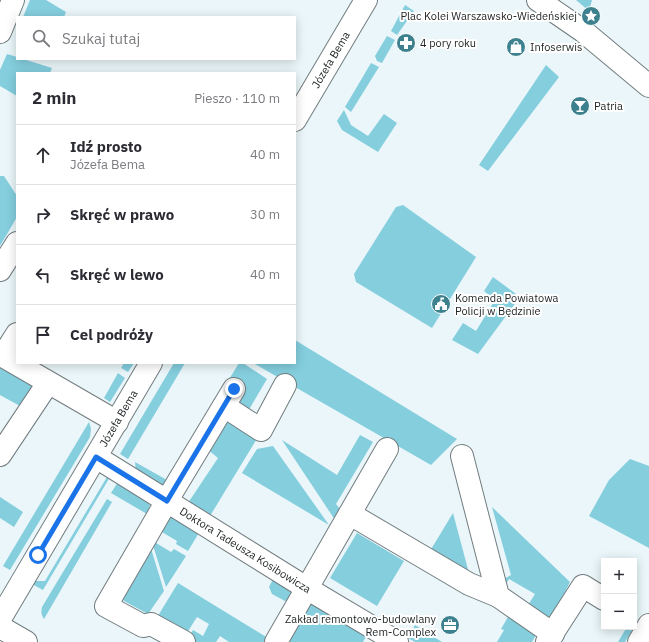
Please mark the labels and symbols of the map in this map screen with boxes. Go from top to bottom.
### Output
place icon: Plac Kolei Warszawsko-Wiedeńskiej [580,5,602,27]
place label: Plac Kolei Warszawsko-Wiedeńskiej [400,9,577,23]
street label: Józefa Bema [308,29,353,91]
pharmacy icon: 4 pory roku [395,32,417,54]
place label: 4 pory roku [420,36,476,50]
shop icon: Infoserwis [505,36,527,58]
place label: Infoserwis [530,40,582,54]
bar icon: Patria [569,95,591,117]
place label: Patria [594,99,623,113]
place label: Komenda Powiatowa Policji w Będzinie [455,291,558,318]
public building icon: Komenda Powiatowa Policji w Będzinie [430,293,452,315]
route end [225,380,243,398]
street label: Józefa Bema [96,387,141,449]
street label: Doktora Tadeusza Kosibowicza [177,504,314,596]
route start [29,546,47,564]
place label: Zakład remontowo-budowlany Rem-Complex [285,612,437,639]
office icon: Zakład remontowo-budowlany Rem-Complex [439,614,461,636]

